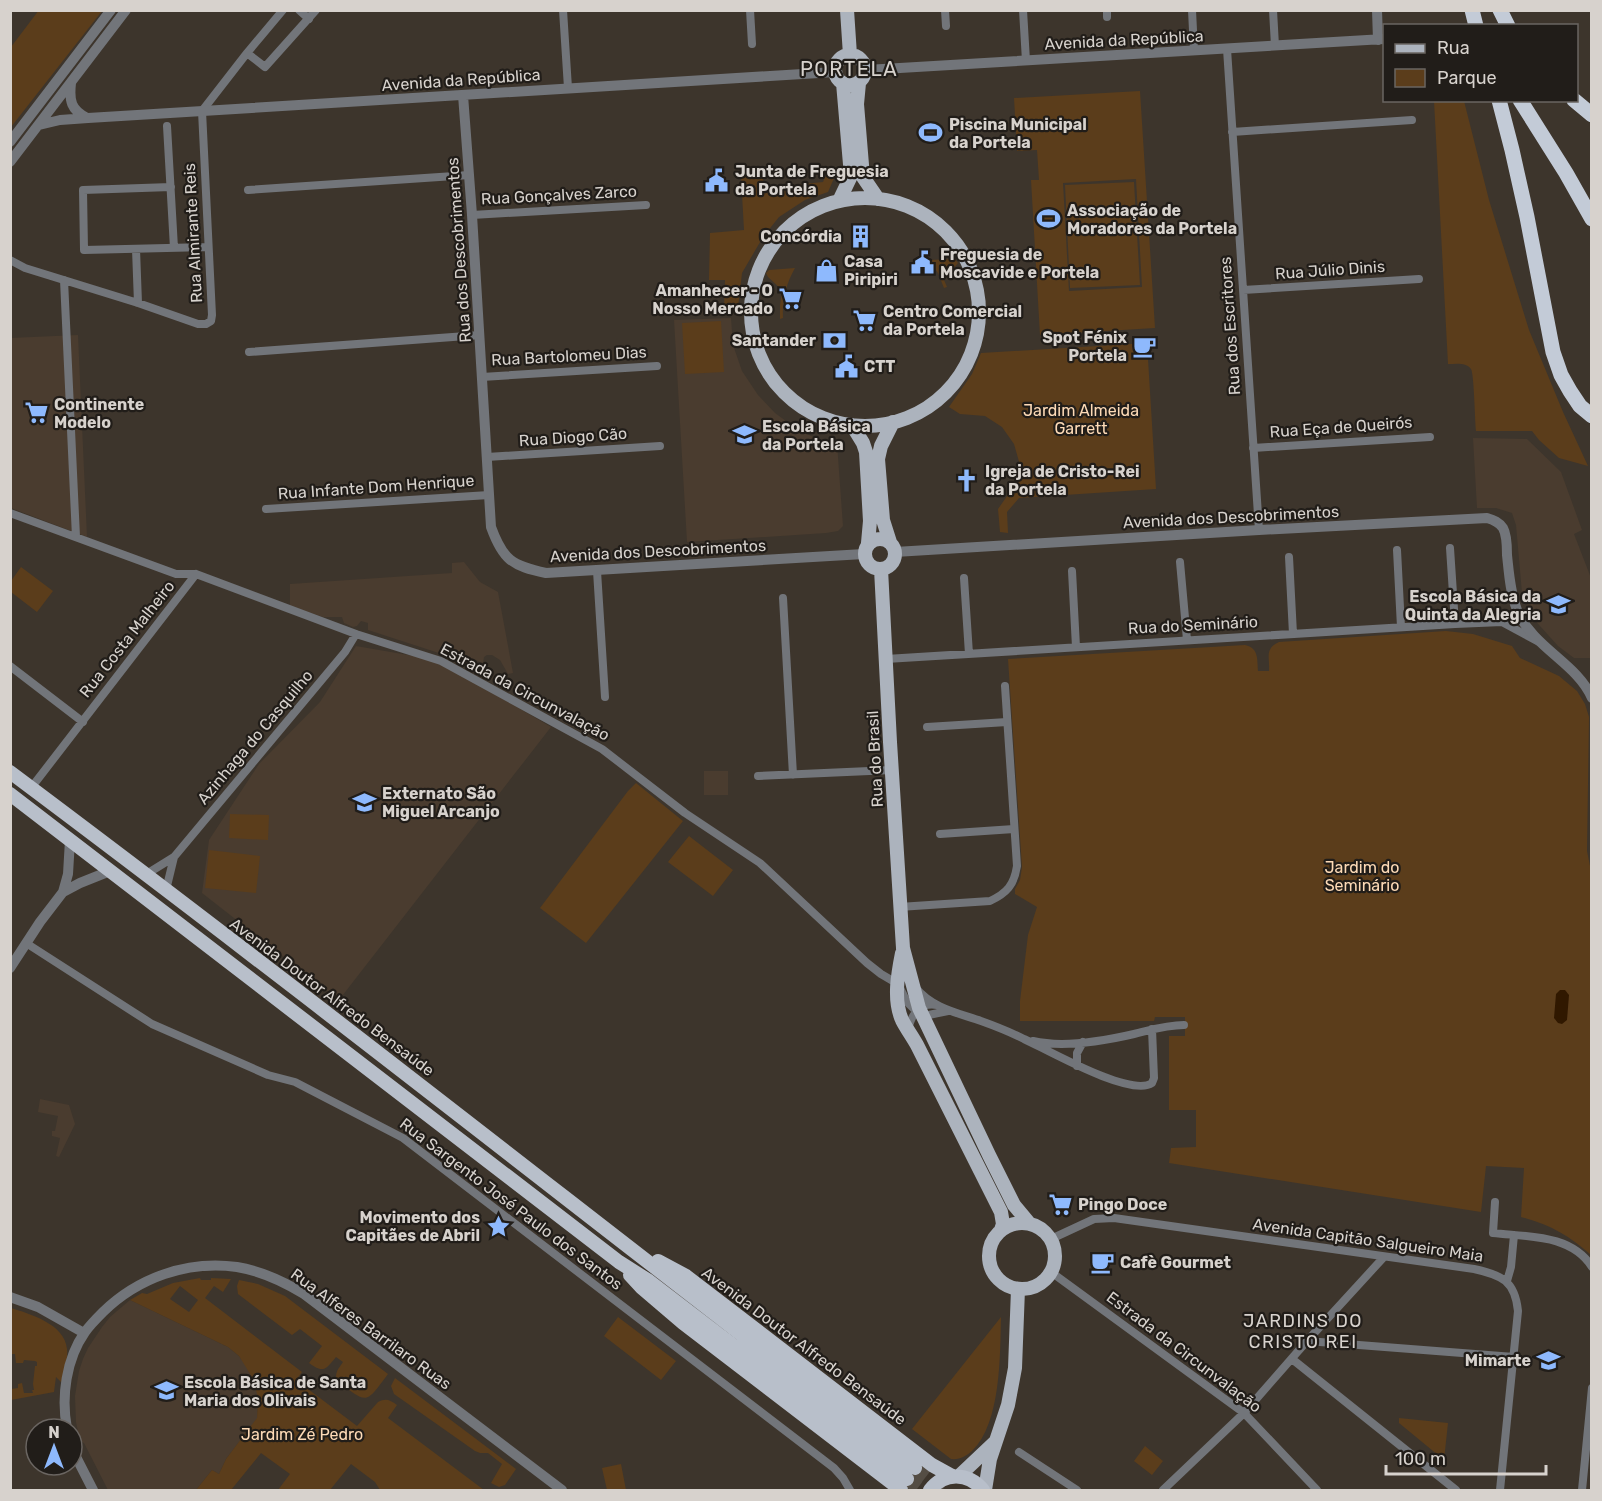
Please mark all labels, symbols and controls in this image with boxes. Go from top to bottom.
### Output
legend [1383,24,1578,102]
street label: Avenida da República [1044,26,1204,54]
text: Rua [1437,37,1470,59]
district label: PORTELA [800,57,898,81]
street label: Avenida da República [381,65,541,95]
text: Parque [1437,67,1497,89]
place label: Piscina Municipal da Portela [949,115,1087,152]
sports icon: Piscina Municipal da Portela [918,120,944,146]
street label: Rua dos Descobrimentos [443,157,475,343]
place label: Junta de Freguesia da Portela [735,162,889,199]
street label: Rua Almirante Reis [180,163,206,303]
public building icon: Junta de Freguesia da Portela [704,167,730,193]
street label: Rua Gonçalves Zarco [481,181,637,209]
place label: Associação de Moradores da Portela [1067,201,1237,238]
sports icon: Associação de Moradores da Portela [1036,206,1062,232]
building icon: Concórdia [847,223,873,249]
place label: Concórdia [760,227,842,246]
place label: Freguesia de Moscavide e Portela [940,245,1099,282]
public building icon: Freguesia de Moscavide e Portela [909,250,935,276]
place label: Casa Piripiri [844,252,898,289]
street label: Rua dos Escritores [1216,256,1244,396]
shop icon: Casa Piripiri [813,257,839,283]
street label: Rua Júlio Dinis [1274,257,1386,283]
place label: Amanhecer - O Nosso Mercado [652,281,773,318]
supermarket icon: Amanhecer - O Nosso Mercado [778,286,804,312]
place label: Centro Comercial da Portela [883,302,1022,339]
supermarket icon: Centro Comercial da Portela [852,307,878,333]
bank icon: Santander [821,327,847,353]
place label: Spot Fénix Portela [1042,328,1128,365]
place label: Santander [732,331,817,350]
cafe icon: Spot Fénix Portela [1132,333,1158,359]
street label: Rua Bartolomeu Dias [491,342,647,370]
public building icon: CTT [833,353,859,379]
place label: CTT [864,357,895,376]
place label: Continente Modelo [54,395,144,432]
supermarket icon: Continente Modelo [23,400,49,426]
park label: Jardim Almeida Garrett [1023,401,1139,438]
street label: Rua Eça de Queirós [1269,413,1413,441]
place label: Escola Básica da Portela [762,417,871,454]
school or university icon: Escola Básica da Portela [731,422,757,448]
street label: Rua Diogo Cão [518,424,628,450]
place label: Igreja de Cristo-Rei da Portela [985,462,1139,499]
church icon: Igreja de Cristo-Rei da Portela [954,467,980,493]
street label: Rua Infante Dom Henrique [277,471,475,503]
street label: Avenida dos Descobrimentos [1122,502,1340,532]
street label: Avenida dos Descobrimentos [549,536,767,566]
street label: Rua Costa Malheiro [76,577,178,701]
place label: Escola Básica da Quinta da Alegria [1405,587,1541,624]
school or university icon: Escola Básica da Quinta da Alegria [1546,592,1572,618]
street label: Rua do Seminário [1128,612,1258,638]
street label: Estrada da Circunvalação [437,639,613,745]
street label: Azinhaga do Casquilho [193,666,317,808]
street label: Rua do Brasil [863,710,887,808]
place label: Externato São Miguel Arcanjo [382,784,500,821]
school or university icon: Externato São Miguel Arcanjo [351,789,377,815]
park label: Jardim do Seminário [1324,858,1400,895]
street label: Avenida Doutor Alfredo Bensaúde [226,914,438,1080]
street label: Rua Sargento José Paulo dos Santos [396,1114,626,1294]
supermarket icon: Pingo Doce [1047,1191,1073,1217]
place label: Pingo Doce [1078,1195,1167,1214]
place label: Movimento dos Capitães de Abril [345,1208,480,1245]
place icon: Movimento dos Capitães de Abril [485,1213,511,1239]
street label: Avenida Capitão Salgueiro Maia [1251,1214,1485,1266]
cafe icon: Cafè Gourmet [1089,1249,1115,1275]
place label: Cafè Gourmet [1120,1253,1231,1272]
street label: Avenida Doutor Alfredo Bensaúde [698,1263,910,1429]
street label: Rua Alferes Barrilaro Ruas [287,1264,455,1394]
street label: Estrada da Circunvalação [1103,1288,1265,1416]
district label: JARDINS DO CRISTO REI [1243,1310,1363,1353]
school or university icon: Mimarte [1536,1347,1562,1373]
place label: Mimarte [1465,1351,1531,1370]
place label: Escola Básica de Santa Maria dos Olivais [184,1373,366,1410]
school or university icon: Escola Básica de Santa Maria dos Olivais [153,1378,179,1404]
north arrow [24,1417,84,1477]
text: N [48,1423,60,1442]
park label: Jardim Zé Pedro [241,1425,363,1444]
scale bar [1386,1438,1546,1476]
text: 100 m [1395,1448,1446,1470]

